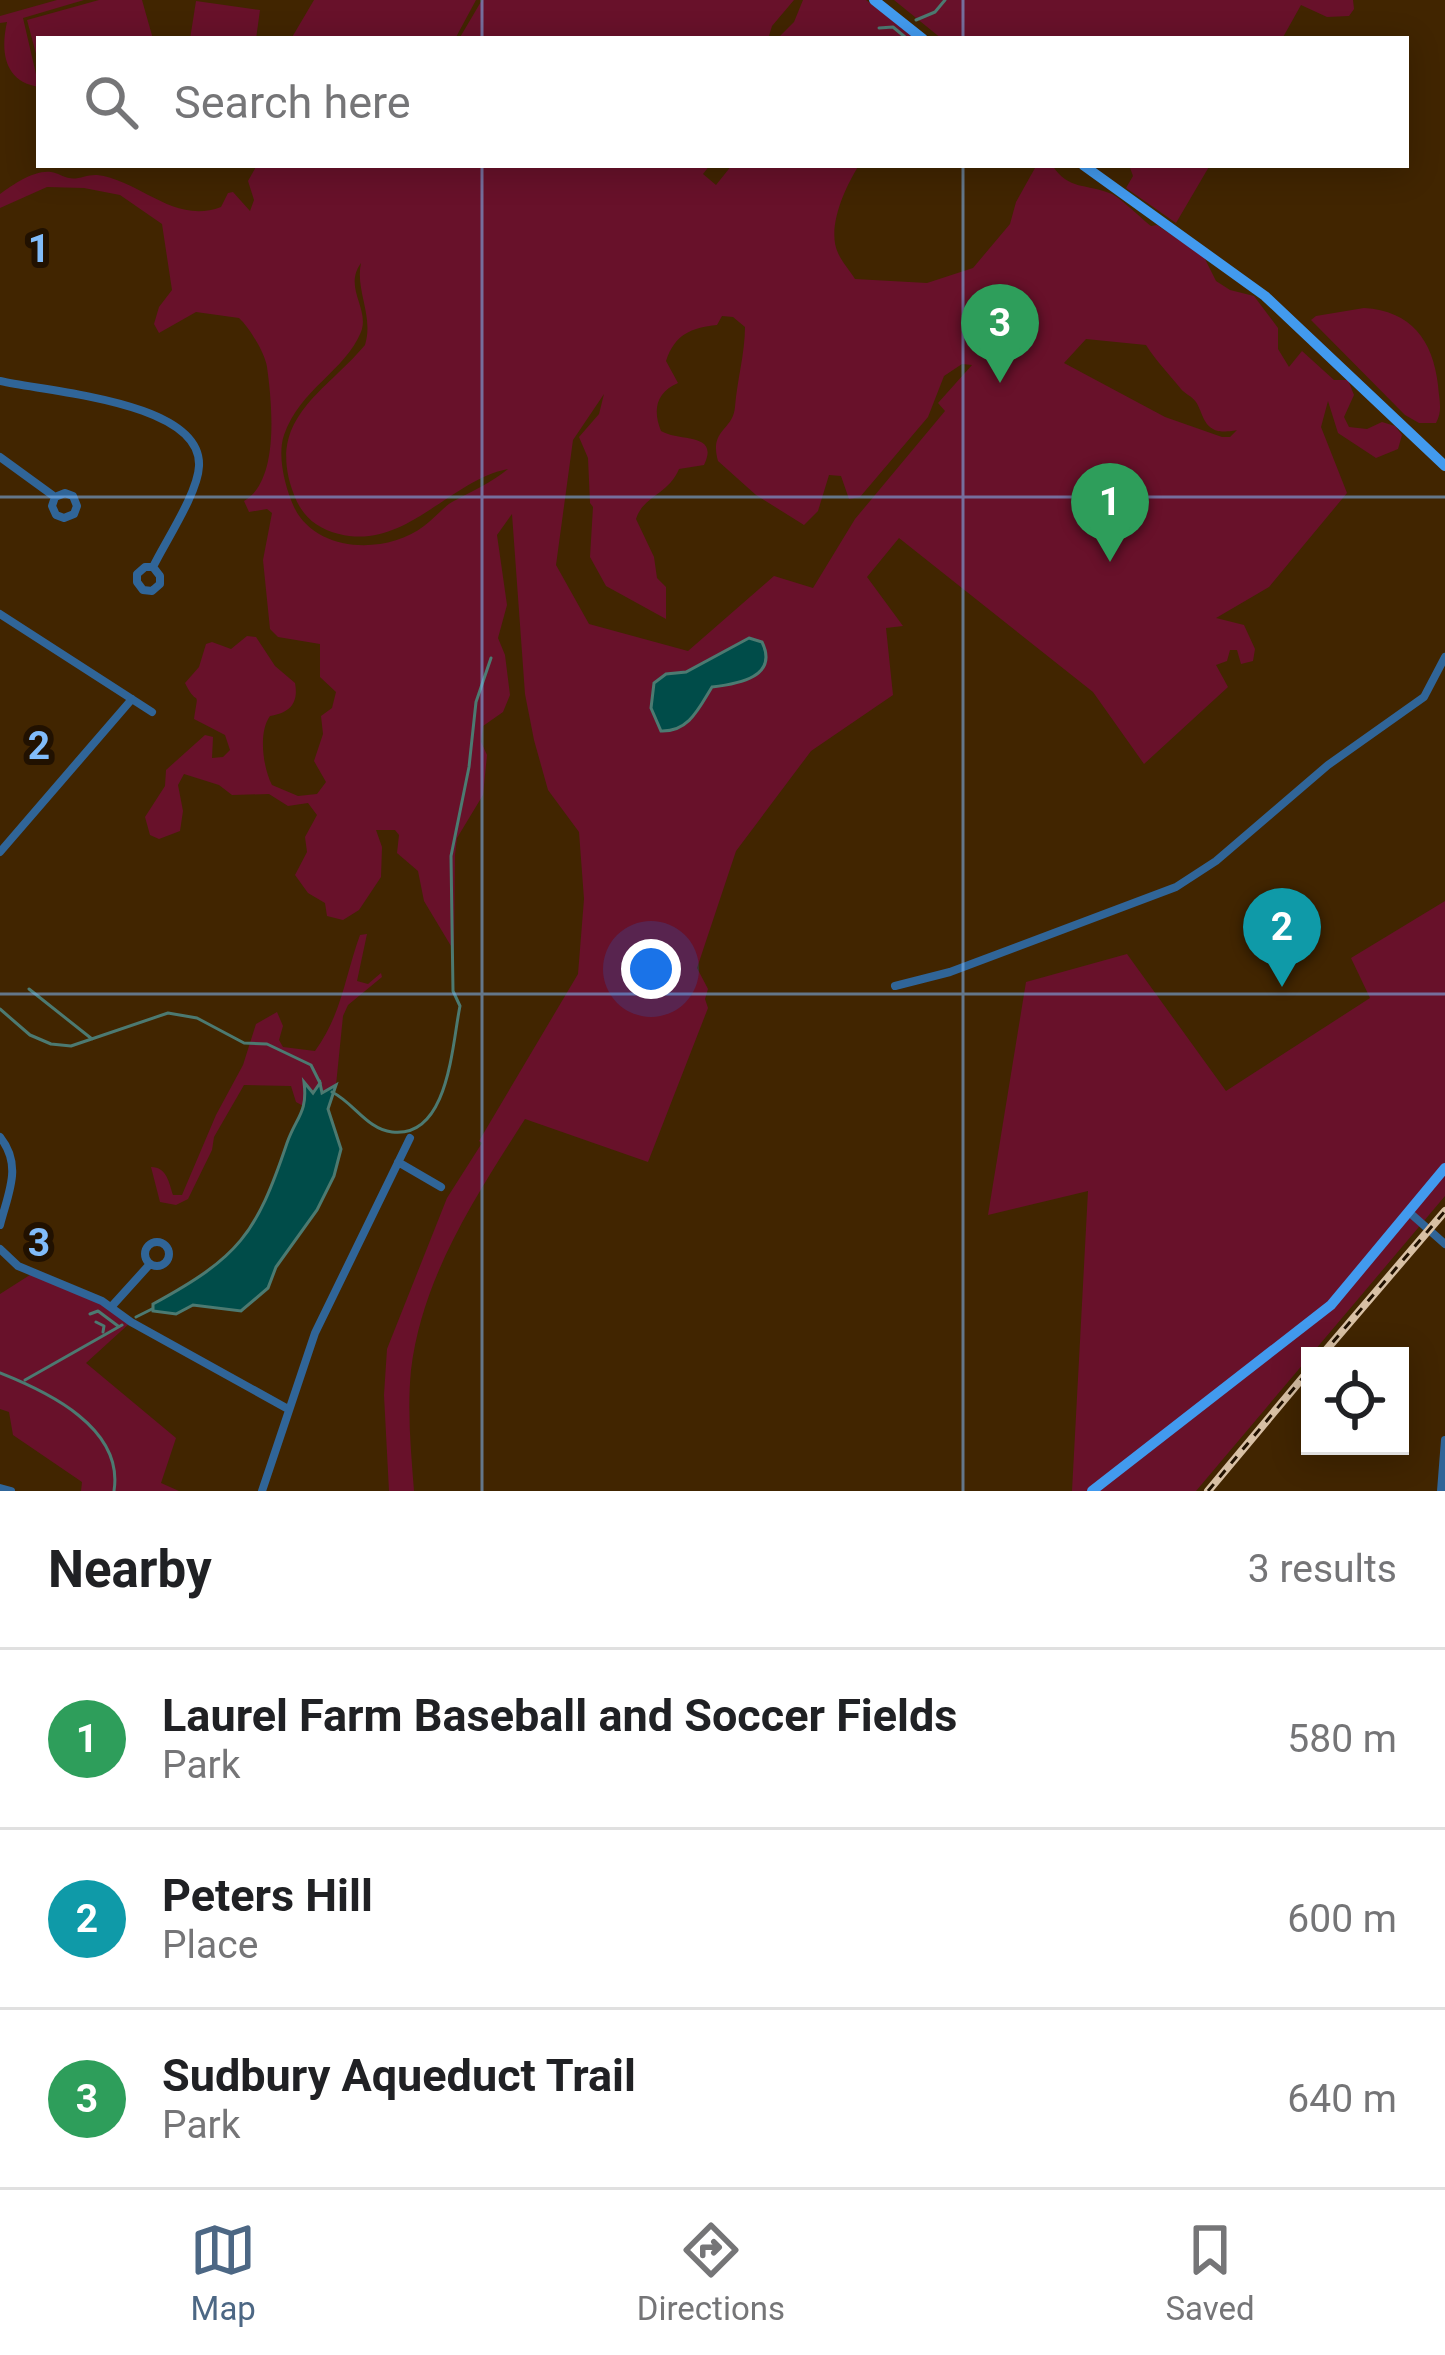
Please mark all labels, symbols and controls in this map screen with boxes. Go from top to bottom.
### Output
search box [36,36,1409,168]
icon: search [78,69,144,135]
text: Search here [174,76,411,129]
text: 1 [28,226,50,272]
pin: 3 [961,284,1039,383]
pin: 1 [1071,463,1149,562]
text: 2 [28,723,50,769]
pin: 2 [1243,888,1321,987]
your location [621,939,681,999]
text: 3 [28,1220,50,1266]
map controls [1301,1347,1409,1455]
button: locate [1301,1347,1409,1455]
text: Nearby [48,1540,212,1599]
text: 3 results [1248,1546,1397,1592]
text: Laurel Farm Baseball and Soccer Fields [162,1689,957,1742]
text: 1 [76,1716,98,1762]
text: 580 m [1287,1716,1397,1762]
text: Park [162,1742,241,1788]
text: Peters Hill [162,1869,373,1922]
text: 2 [76,1896,98,1942]
text: 600 m [1287,1896,1397,1942]
text: Place [162,1922,258,1968]
text: Sudbury Aqueduct Trail [162,2049,636,2102]
text: 3 [76,2076,98,2122]
text: 640 m [1287,2076,1397,2122]
text: Park [162,2102,241,2148]
tab: Map [190,2217,256,2328]
tab: Directions [637,2217,785,2328]
tab: Saved [1166,2217,1255,2328]

